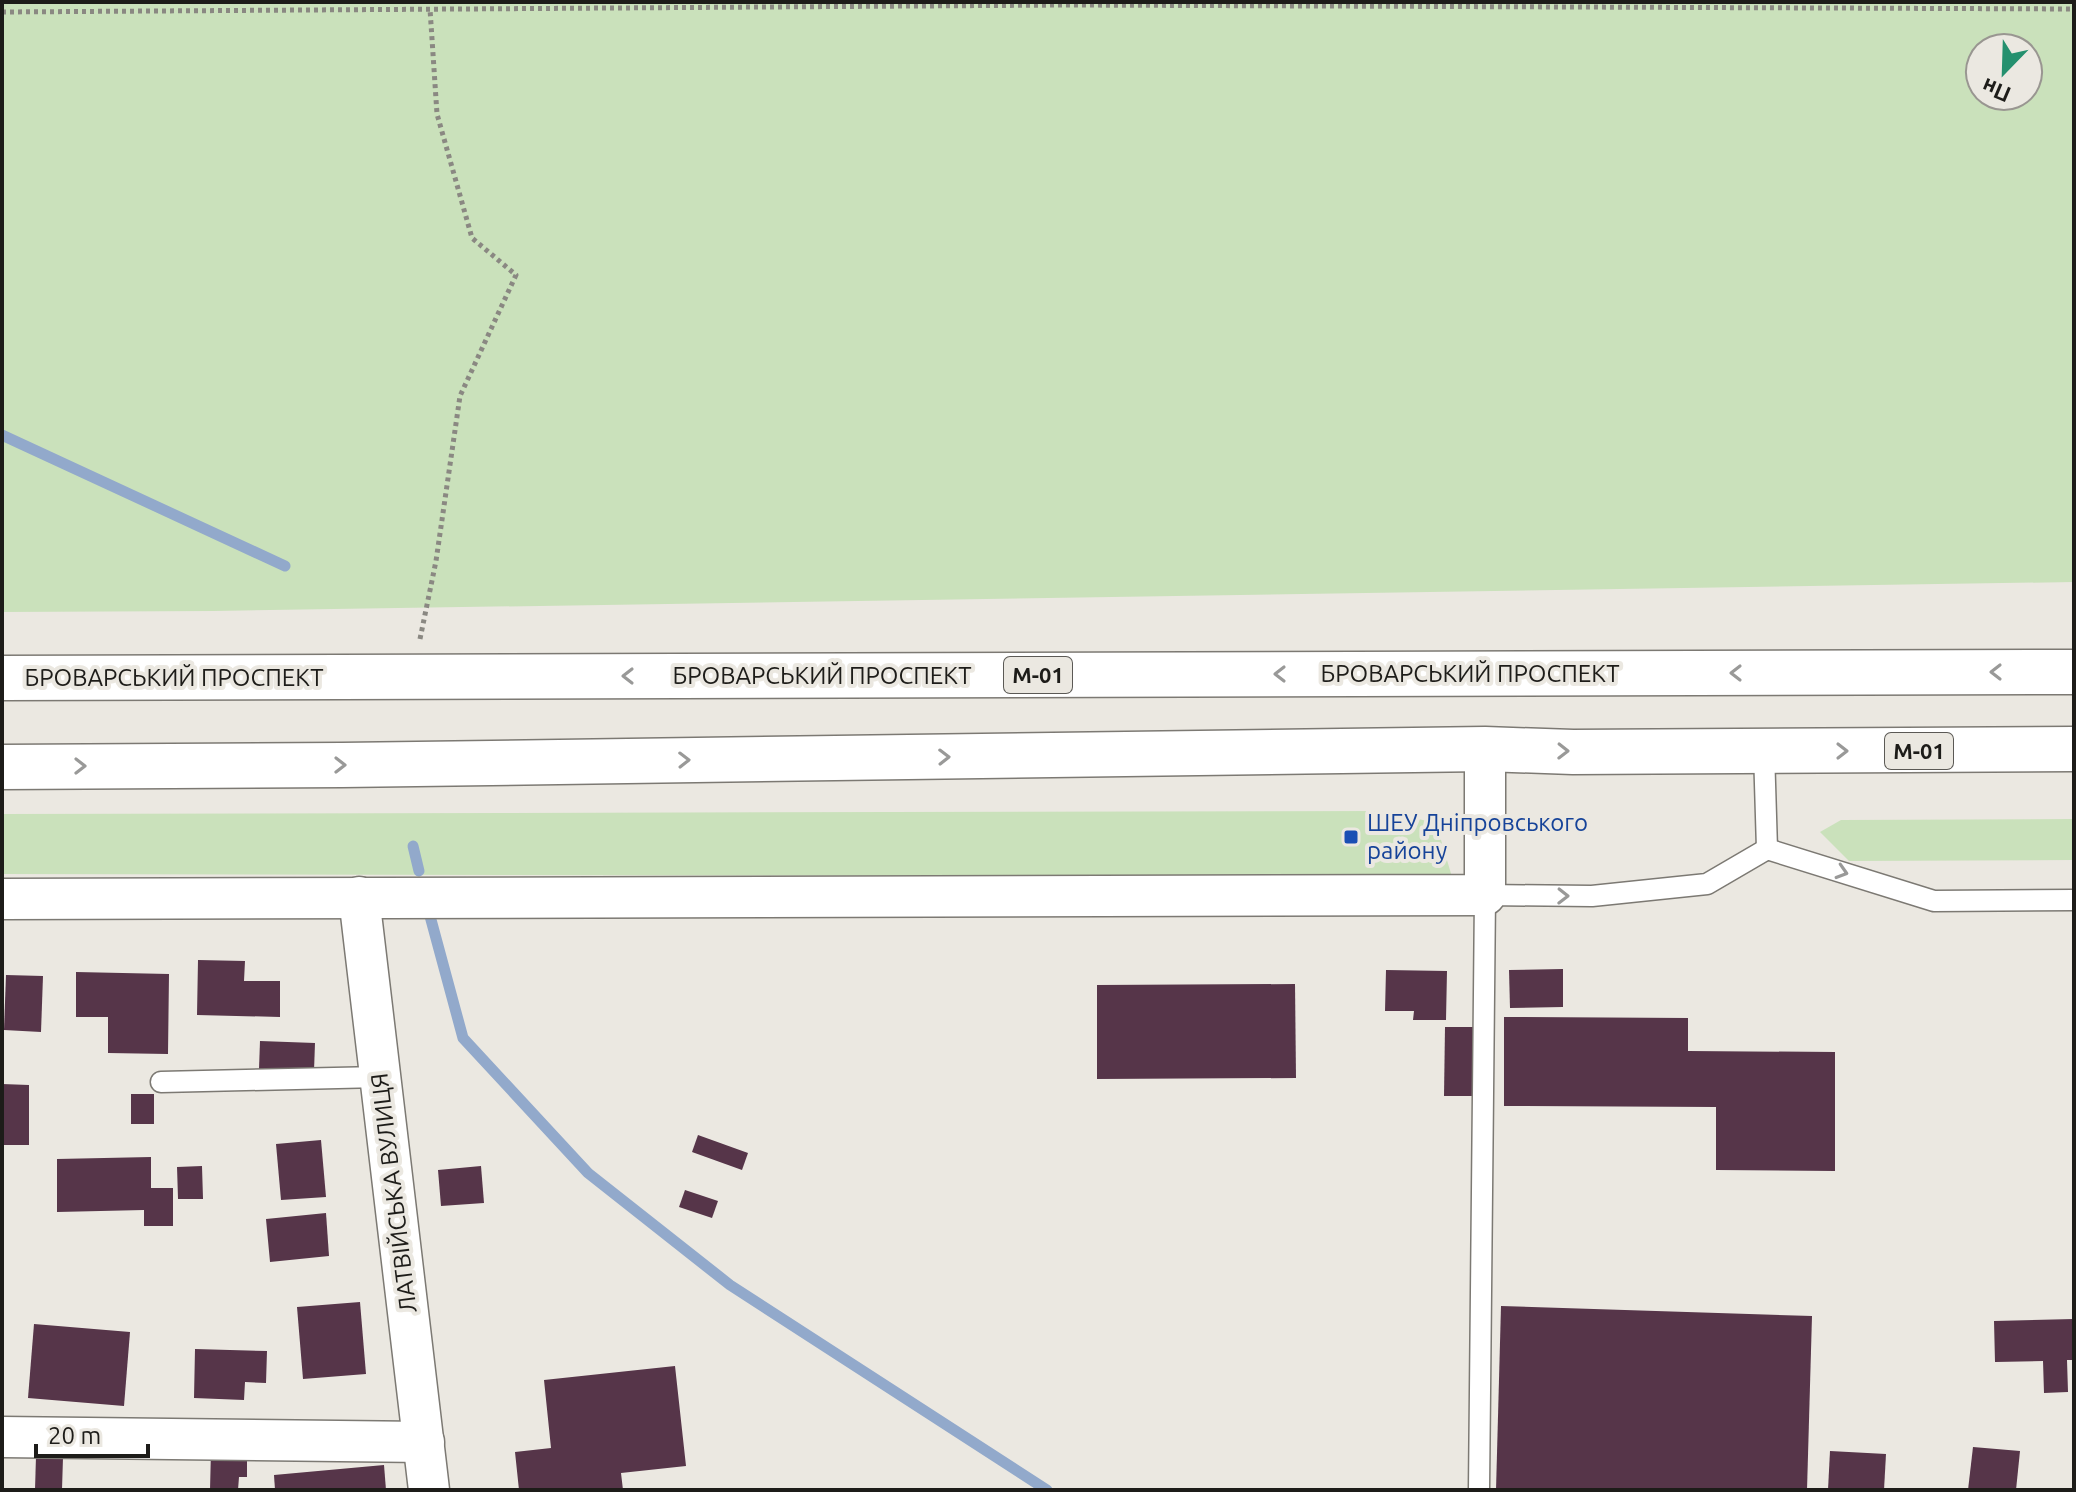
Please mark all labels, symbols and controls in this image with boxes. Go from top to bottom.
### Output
north arrow [1964,32,2044,112]
text: Пн [1978,74,2014,108]
road number: М-01 [1004,657,1072,693]
street label: БРОВАРСЬКИЙ ПРОСПЕКТ [1320,659,1620,687]
street label: БРОВАРСЬКИЙ ПРОСПЕКТ [672,661,972,689]
street label: БРОВАРСЬКИЙ ПРОСПЕКТ [24,663,324,691]
one-way arrow [1989,663,2002,681]
one-way arrow [1729,664,1742,682]
one-way arrow [1273,665,1286,683]
one-way arrow [621,667,634,685]
road number: М-01 [1885,733,1953,769]
one-way arrow [1836,742,1849,760]
one-way arrow [1557,743,1570,760]
one-way arrow [938,748,951,765]
one-way arrow [678,751,691,769]
one-way arrow [334,756,347,774]
one-way arrow [74,757,87,775]
place label: ШЕУ Дніпровського району [1367,809,1588,864]
marker: ШЕУ Дніпровського району [1342,828,1360,846]
one-way arrow [1834,863,1848,879]
one-way arrow [1557,887,1570,905]
street label: ЛАТВІЙСЬКА ВУЛИЦЯ [364,1072,422,1315]
scale bar [36,1408,148,1458]
text: 20 m [48,1422,101,1449]

